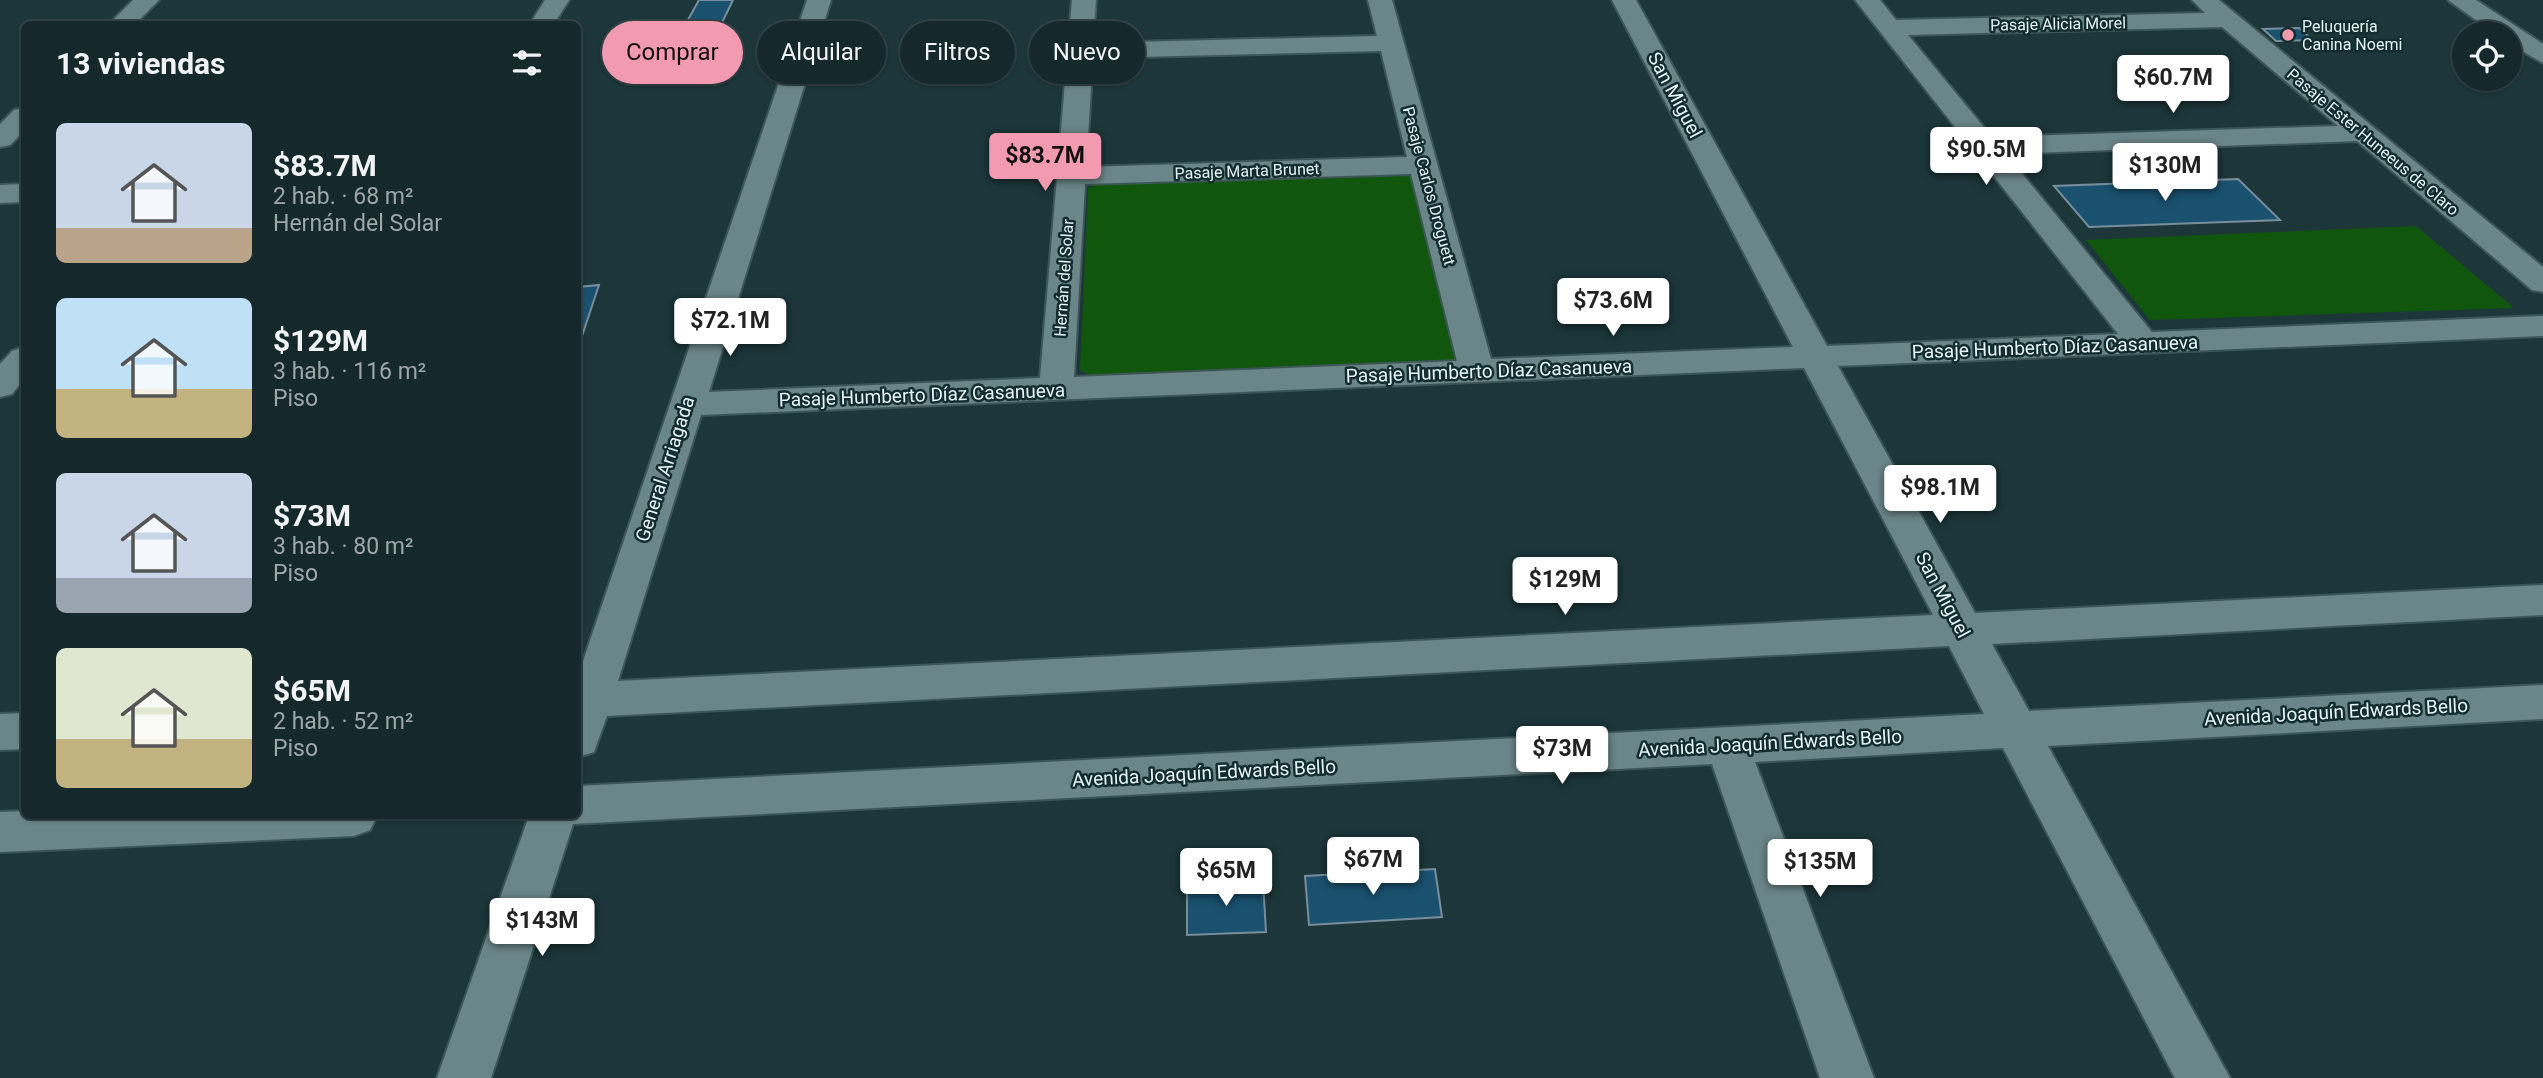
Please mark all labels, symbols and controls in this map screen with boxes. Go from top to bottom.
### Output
street label: Pasaje Alicia Morel [1990,13,2126,35]
place label: Peluquería Canina Noemi [2302,17,2402,54]
chip: Comprar [602,21,743,84]
chip: Alquilar [757,21,886,84]
chip: Filtros [900,21,1015,84]
chip: Nuevo [1029,21,1145,84]
map controls [2452,21,2522,91]
button: locate [2452,21,2522,91]
marker: Peluquería Canina Noemi [2280,27,2296,43]
icon: filters [508,44,546,82]
text: 13 viviendas [56,46,226,81]
street label: San Miguel [1643,48,1707,142]
pin: $60.7M [2116,55,2230,115]
text: $60.7M [2133,64,2213,91]
street label: Pasaje Ester Huneeus de Claro [2283,65,2463,219]
street label: Pasaje Carlos Droguett [1399,105,1459,267]
pin: $90.5M [1929,128,2043,187]
pin: $83.7M [988,134,1102,193]
text: $90.5M [1946,136,2026,163]
text: $83.7M [1005,142,1085,169]
pin: $130M [2116,144,2214,203]
text: $83.7M [273,148,377,183]
icon: home [112,151,196,235]
text: $130M [2129,152,2201,179]
street label: Pasaje Marta Brunet [1174,159,1320,183]
text: 2 hab. · 68 m² [273,183,413,210]
text: Hernán del Solar [273,210,442,237]
street label: Hernán del Solar [1050,218,1078,337]
pin: $73.6M [1556,278,1670,338]
text: $73.6M [1573,287,1653,314]
pin: $72.1M [673,298,787,358]
text: $72.1M [690,307,770,334]
text: $129M [273,323,368,358]
icon: home [112,326,196,410]
street label: Pasaje Humberto Díaz Casanueva [1911,331,2199,363]
street label: Pasaje Humberto Díaz Casanueva [1345,355,1633,387]
text: 3 hab. · 116 m² [273,358,426,385]
street label: Pasaje Humberto Díaz Casanueva [778,379,1066,411]
text: Piso [273,385,318,412]
street label: General Arriagada [631,393,699,545]
pin: $98.1M [1883,466,1997,525]
text: $98.1M [1900,474,1980,501]
text: $73M [273,498,351,533]
icon: home [112,501,196,585]
text: 3 hab. · 80 m² [273,533,413,560]
street label: San Miguel [1911,548,1975,642]
pin: $129M [1516,558,1614,617]
text: Piso [273,560,318,587]
text: $129M [1529,566,1601,593]
text: $65M [273,673,351,708]
icon: home [112,676,196,760]
street label: Avenida Joaquín Edwards Bello [2203,694,2469,730]
text: 2 hab. · 52 m² [273,708,413,735]
street label: Avenida Joaquín Edwards Bello [1637,725,1903,761]
pin: $73M [1521,726,1603,786]
text: Piso [273,735,318,762]
text: $73M [1532,735,1592,762]
street label: Avenida Joaquín Edwards Bello [1071,755,1337,791]
pin: $67M [1332,838,1414,897]
pin: $135M [1771,839,1869,899]
text: $67M [1343,846,1403,873]
pin: $65M [1185,848,1267,908]
text: $135M [1784,848,1856,875]
text: $65M [1196,857,1256,884]
pin: $143M [493,898,591,958]
text: $143M [506,907,578,934]

